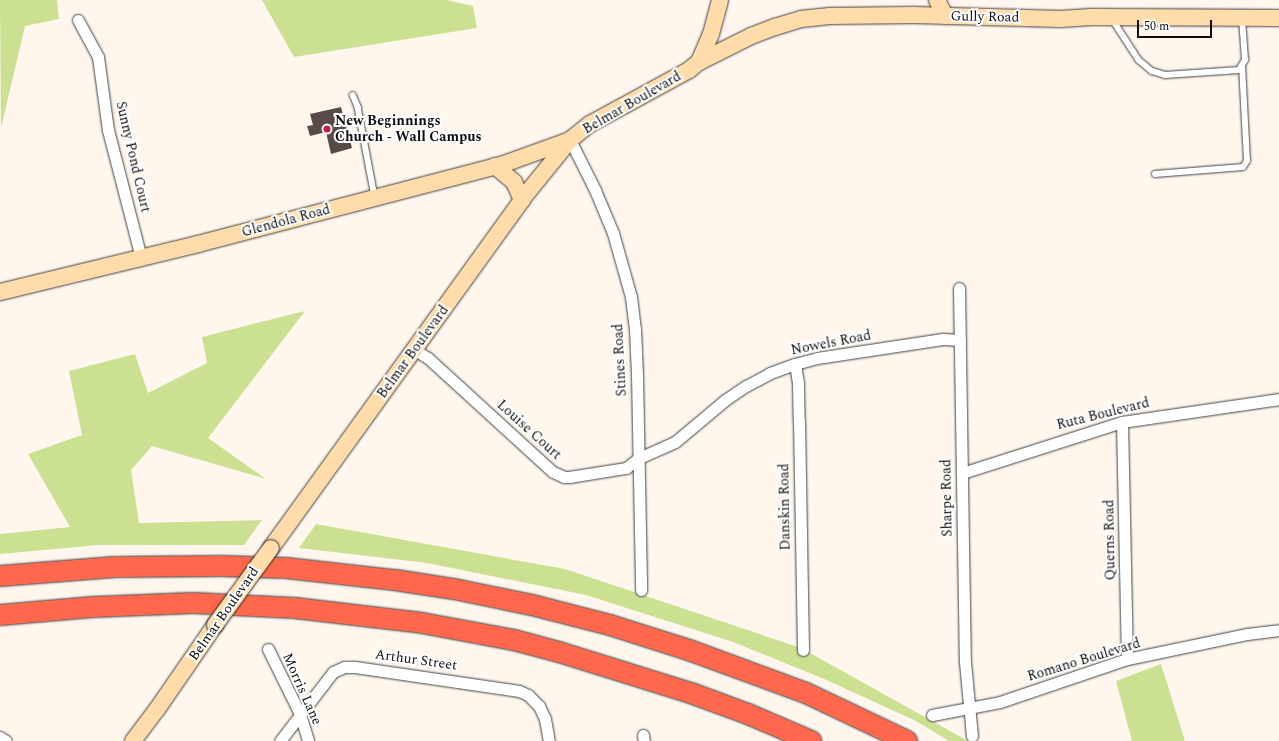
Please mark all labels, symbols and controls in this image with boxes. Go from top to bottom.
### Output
street label: Gully Road [951,8,1019,26]
scale bar [1139,12,1214,38]
text: 50 m [1144,17,1169,36]
street label: Belmar Boulevard [580,68,684,138]
street label: Sunny Pond Court [112,100,154,214]
place label: New Beginnings Church - Wall Campus [335,113,482,146]
marker: New Beginnings Church - Wall Campus [322,124,332,134]
street label: Glendola Road [240,201,332,241]
street label: Belmar Boulevard [374,302,452,402]
street label: Stines Road [610,323,630,397]
street label: Nowels Road [790,327,872,359]
street label: Ruta Boulevard [1055,394,1151,434]
street label: Louise Court [493,397,565,463]
street label: Sharpe Road [938,459,956,537]
street label: Danskin Road [776,463,794,551]
street label: Querns Road [1101,499,1119,581]
street label: Belmar Boulevard [185,564,263,664]
street label: Romano Boulevard [1025,635,1143,685]
street label: Arthur Street [374,646,458,674]
street label: Morris Lane [279,651,325,727]

